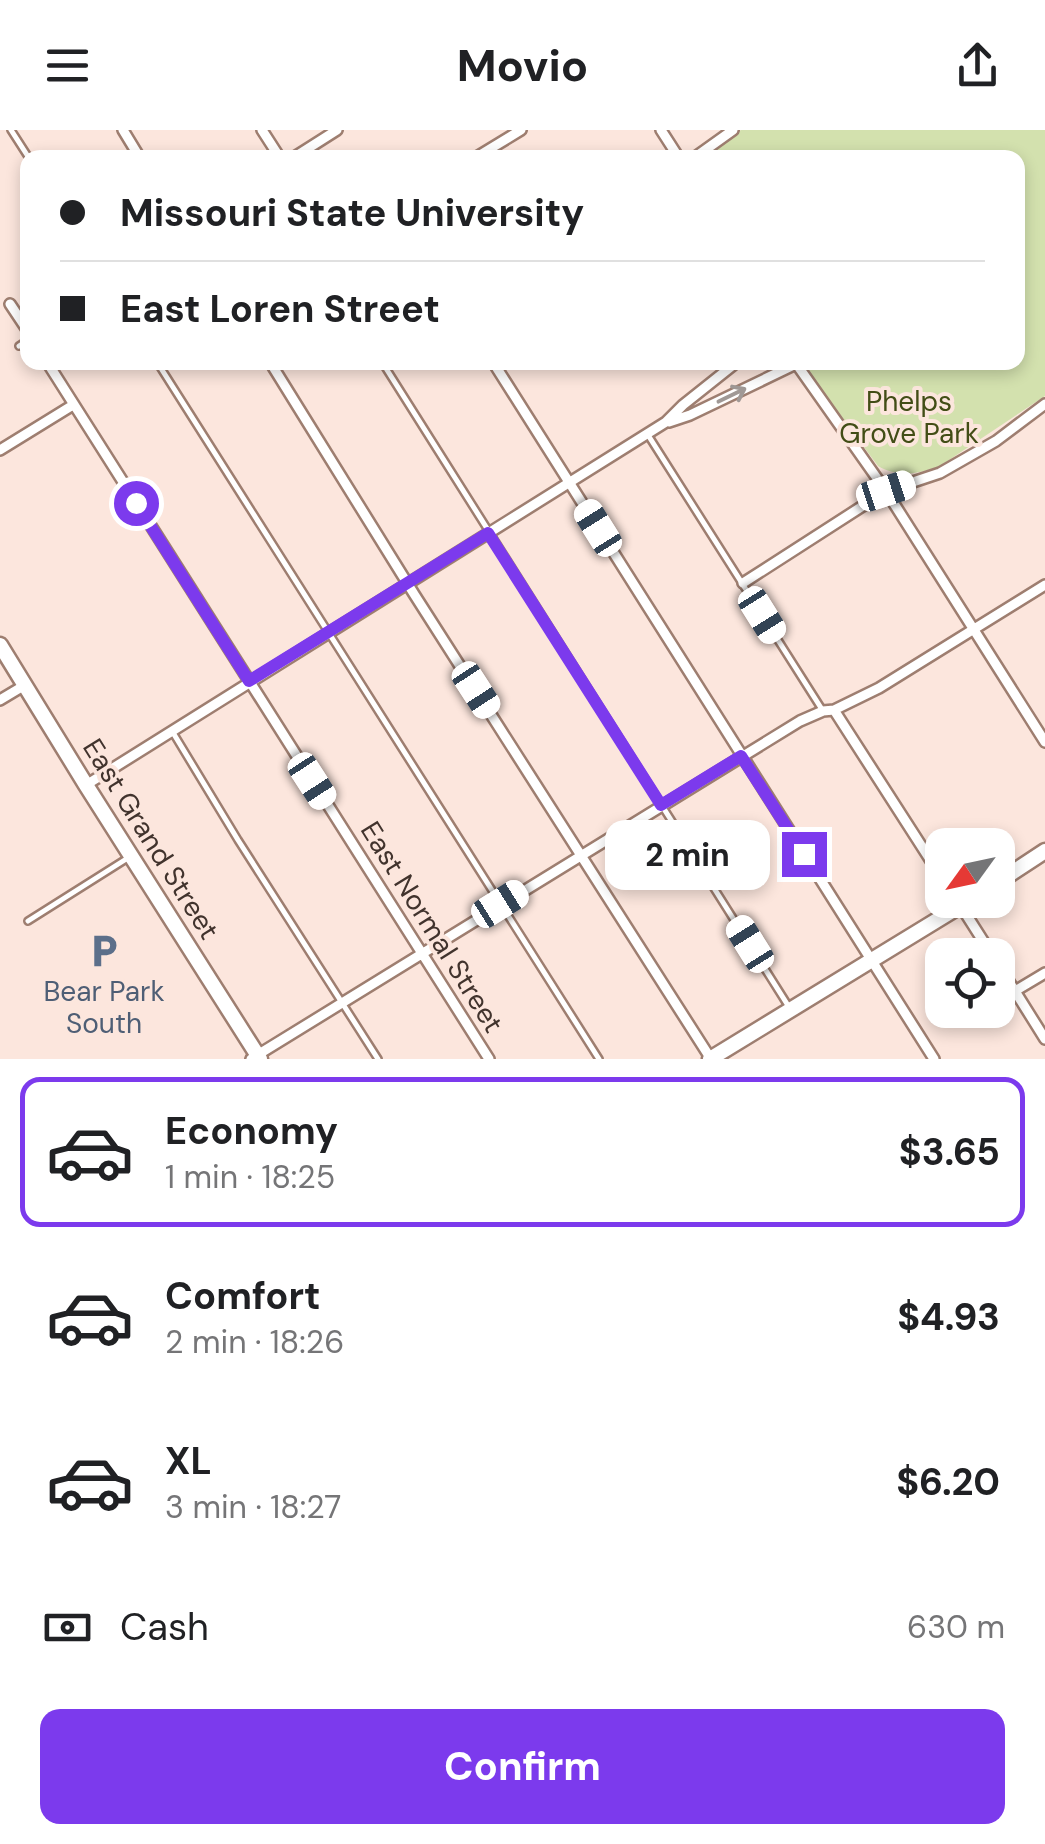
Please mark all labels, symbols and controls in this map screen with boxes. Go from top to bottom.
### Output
text: Movio [457,36,588,95]
icon: menu [40,38,95,93]
icon: share [950,38,1005,93]
text: Missouri State University [120,188,584,238]
text: East Loren Street [120,284,440,334]
park label: Phelps Grove Park [839,383,979,452]
one-way arrow [716,385,746,404]
car [853,467,919,515]
route start [114,481,159,526]
car [569,495,627,561]
car [733,582,791,648]
car [447,657,505,723]
street label: East Grand Street [74,732,228,946]
car [283,748,341,814]
street label: East Normal Street [352,814,512,1040]
callout: 2 min [604,819,769,889]
north arrow [925,828,1015,918]
map controls [925,828,1015,1028]
route end [782,832,827,877]
text: 2 min [645,834,730,876]
car [467,875,533,933]
car [721,911,779,977]
parking icon: Bear Park South [85,932,123,970]
button: locate [925,938,1015,1028]
place label: Bear Park South [43,973,165,1042]
text: Economy [165,1106,338,1156]
icon: car [45,1107,135,1197]
text: $3.65 [899,1127,1000,1177]
text: 1 min · 18:25 [165,1156,335,1198]
text: Comfort [165,1271,321,1321]
icon: car [45,1272,135,1362]
text: $4.93 [897,1292,1000,1342]
text: 2 min · 18:26 [165,1321,344,1363]
text: XL [165,1436,212,1486]
icon: car [45,1437,135,1527]
text: $6.20 [896,1457,1000,1507]
text: 3 min · 18:27 [165,1486,341,1528]
icon: cash [40,1600,95,1655]
text: Cash [120,1602,209,1652]
text: 630 m [907,1606,1005,1648]
button: Confirm [40,1709,1005,1824]

